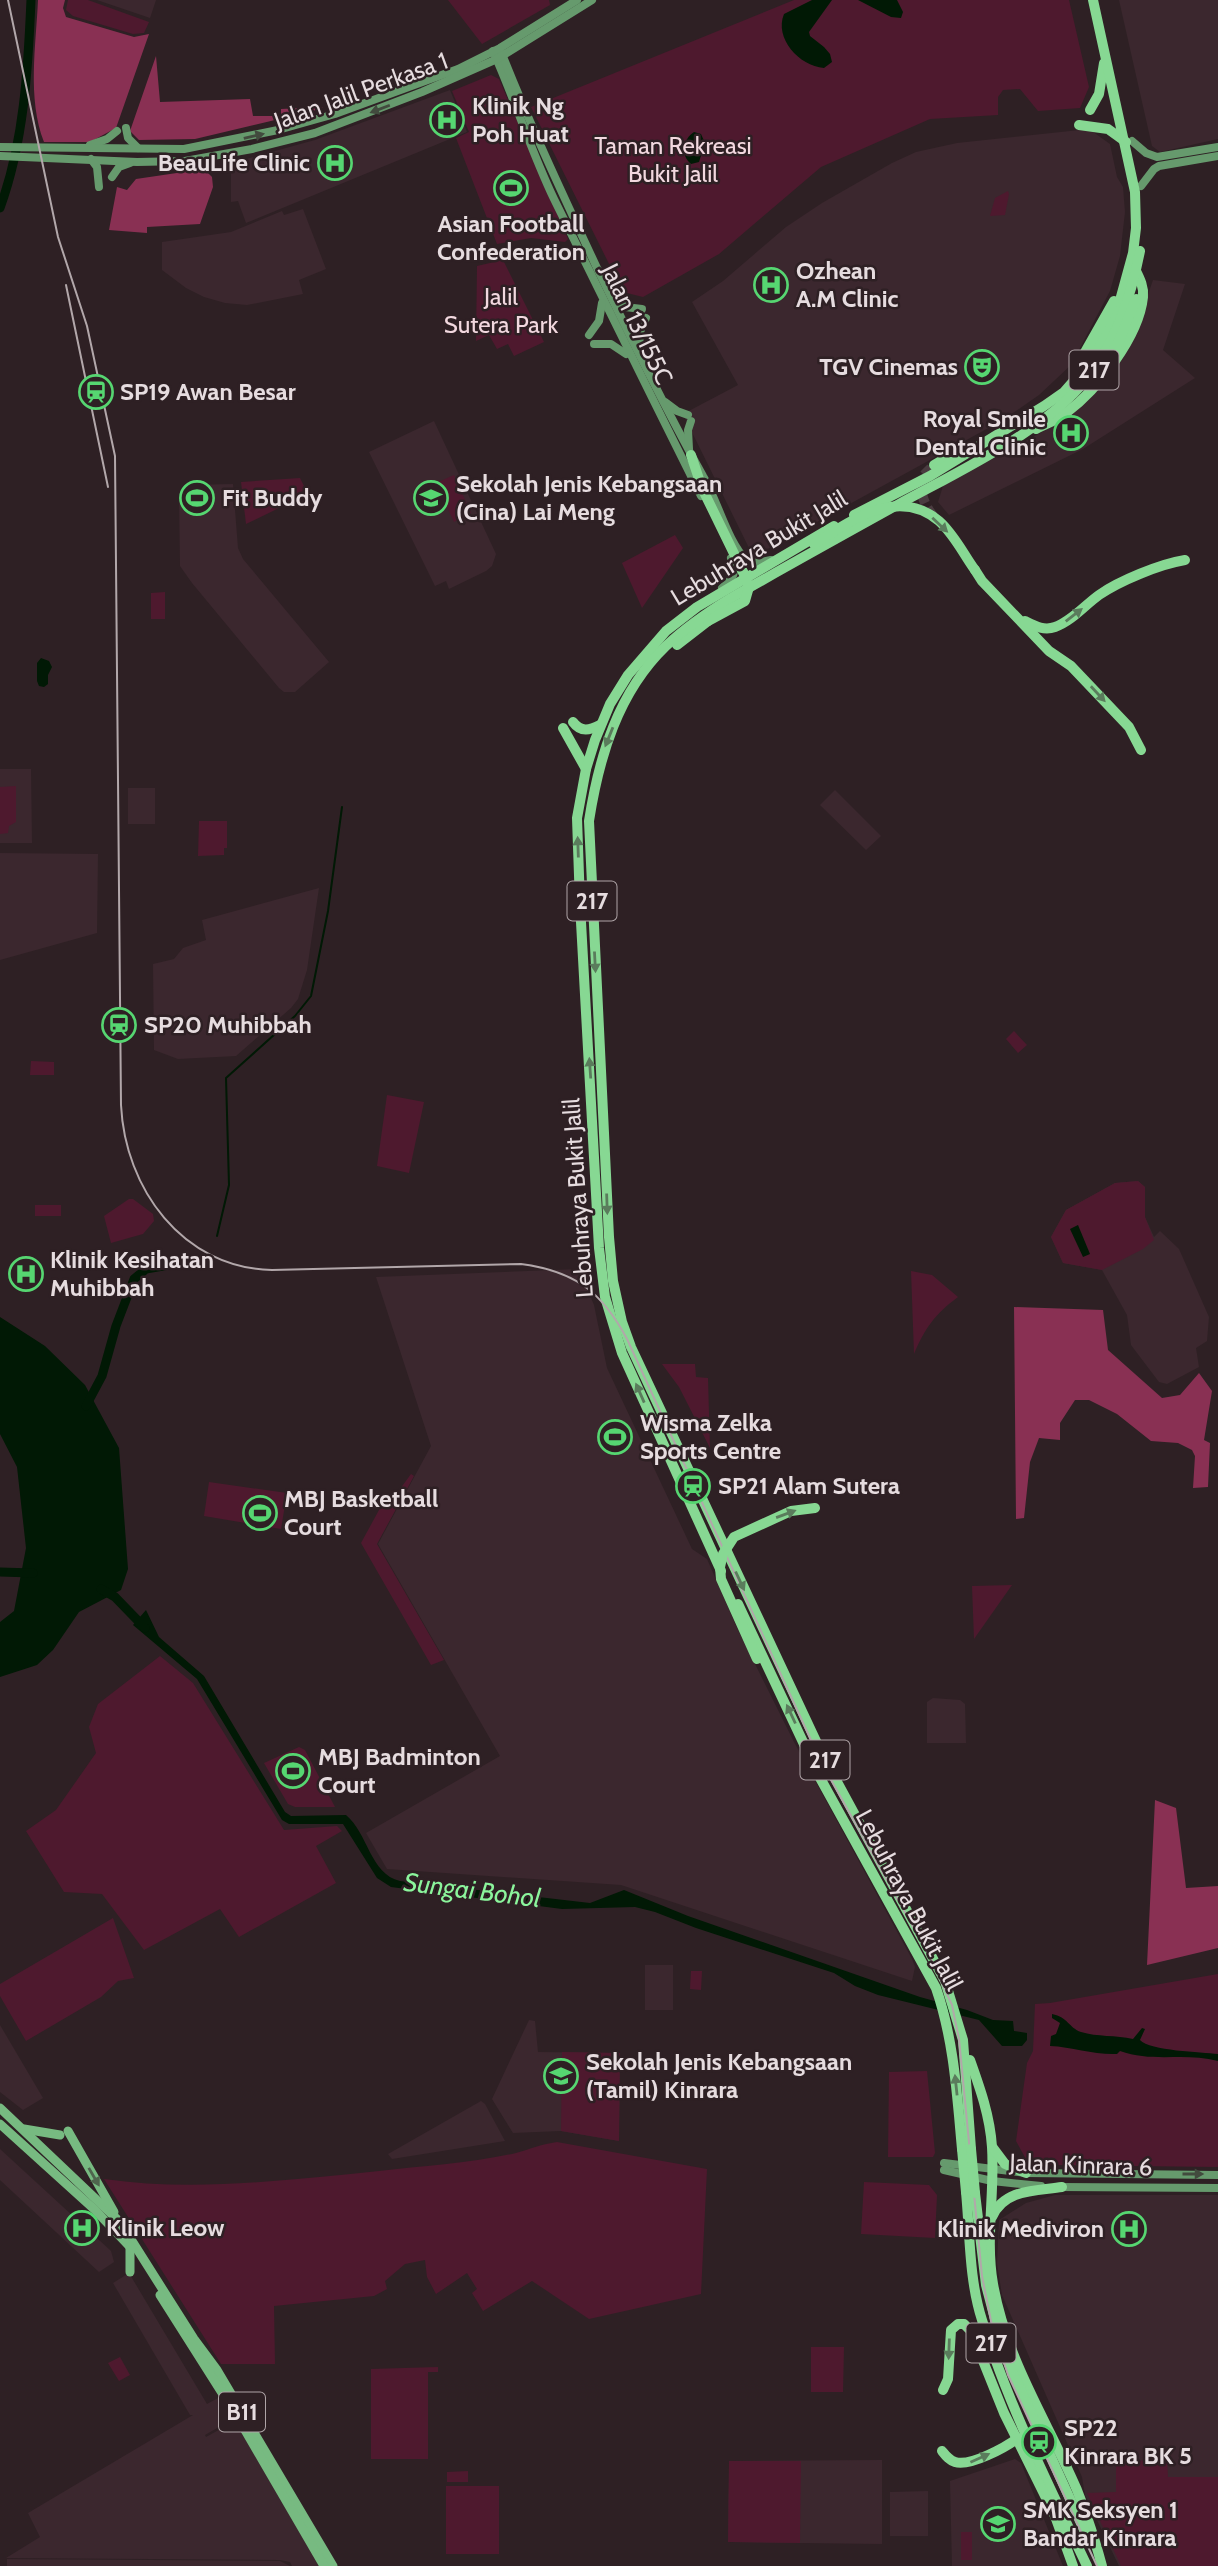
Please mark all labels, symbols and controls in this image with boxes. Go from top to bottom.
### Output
street label: Jalan Jalil Perkasa 1 [269,46,452,136]
place label: Klinik Ng Poh Huat [472,91,569,148]
hospital icon: Klinik Ng Poh Huat [428,101,466,139]
one-way arrow [369,103,390,114]
one-way arrow [243,130,265,141]
park label: Taman Rekreasi Bukit Jalil [594,131,752,188]
hospital icon: BeauLife Clinic [316,144,354,182]
place label: BeauLife Clinic [158,148,310,177]
sports icon: Asian Football Confederation [492,169,530,207]
place label: Asian Football Confederation [437,209,585,266]
place label: Ozhean A.M Clinic [796,256,898,313]
street label: Jalan 13/155C [595,258,679,389]
hospital icon: Ozhean A.M Clinic [752,266,790,304]
park label: Jalil Sutera Park [444,282,558,339]
theatre icon: TGV Cinemas [963,348,1001,386]
road number: 217 [1070,350,1118,390]
place label: TGV Cinemas [819,352,958,381]
station icon: SP19 Awan Besar [77,373,115,411]
place label: SP19 Awan Besar [120,377,296,406]
place label: Royal Smile Dental Clinic [915,404,1046,461]
hospital icon: Royal Smile Dental Clinic [1052,414,1090,452]
place label: Sekolah Jenis Kebangsaan (Cina) Lai Meng [456,469,722,526]
sports icon: Fit Buddy [178,479,216,517]
school or university icon: Sekolah Jenis Kebangsaan (Cina) Lai Meng [412,479,450,517]
place label: Fit Buddy [222,483,322,512]
street label: Lebuhraya Bukit Jalil [665,483,852,612]
one-way arrow [932,517,949,533]
one-way arrow [1064,607,1082,622]
one-way arrow [1090,686,1106,703]
one-way arrow [603,727,615,747]
one-way arrow [572,836,584,858]
road number: 217 [568,882,616,920]
one-way arrow [590,951,601,973]
station icon: SP20 Muhibbah [100,1006,138,1044]
place label: SP20 Muhibbah [144,1010,312,1039]
one-way arrow [584,1057,595,1079]
street label: Lebuhraya Bukit Jalil [556,1097,599,1299]
one-way arrow [602,1193,613,1215]
place label: Klinik Kesihatan Muhibbah [50,1245,214,1302]
hospital icon: Klinik Kesihatan Muhibbah [7,1255,45,1293]
one-way arrow [634,1383,646,1403]
place label: Wisma Zelka Sports Centre [640,1408,781,1465]
sports icon: Wisma Zelka Sports Centre [596,1418,634,1456]
station icon: SP21 Alam Sutera [674,1467,712,1505]
place label: SP21 Alam Sutera [718,1471,900,1500]
place label: MBJ Basketball Court [284,1484,438,1541]
sports icon: MBJ Basketball Court [241,1494,279,1532]
one-way arrow [775,1508,796,1519]
one-way arrow [734,1571,746,1591]
one-way arrow [785,1704,796,1724]
road number: 217 [800,1740,850,1779]
place label: MBJ Badminton Court [318,1742,481,1799]
sports icon: MBJ Badminton Court [274,1752,312,1790]
street label: Lebuhraya Bukit Jalil [850,1805,969,1995]
water label: Sungai Bohol [402,1866,542,1914]
place label: Sekolah Jenis Kebangsaan (Tamil) Kinrara [586,2047,852,2104]
school or university icon: Sekolah Jenis Kebangsaan (Tamil) Kinrara [542,2057,580,2095]
one-way arrow [950,2074,961,2096]
street label: Jalan Kinrara 6 [1008,2147,1153,2181]
one-way arrow [88,2167,100,2186]
one-way arrow [1182,2168,1204,2180]
hospital icon: Klinik Leow [63,2209,101,2247]
hospital icon: Klinik Mediviron [1110,2210,1148,2248]
place label: Klinik Leow [106,2213,225,2242]
place label: Klinik Mediviron [937,2214,1104,2243]
road number: 217 [967,2324,1016,2362]
one-way arrow [943,2338,954,2360]
road number: B11 [219,2392,265,2432]
place label: SP22 Kinrara BK 5 [1064,2413,1192,2470]
station icon: SP22 Kinrara BK 5 [1020,2423,1058,2461]
one-way arrow [969,2452,990,2463]
place label: SMK Seksyen 1 Bandar Kinrara [1023,2495,1178,2552]
school or university icon: SMK Seksyen 1 Bandar Kinrara [979,2505,1017,2543]

